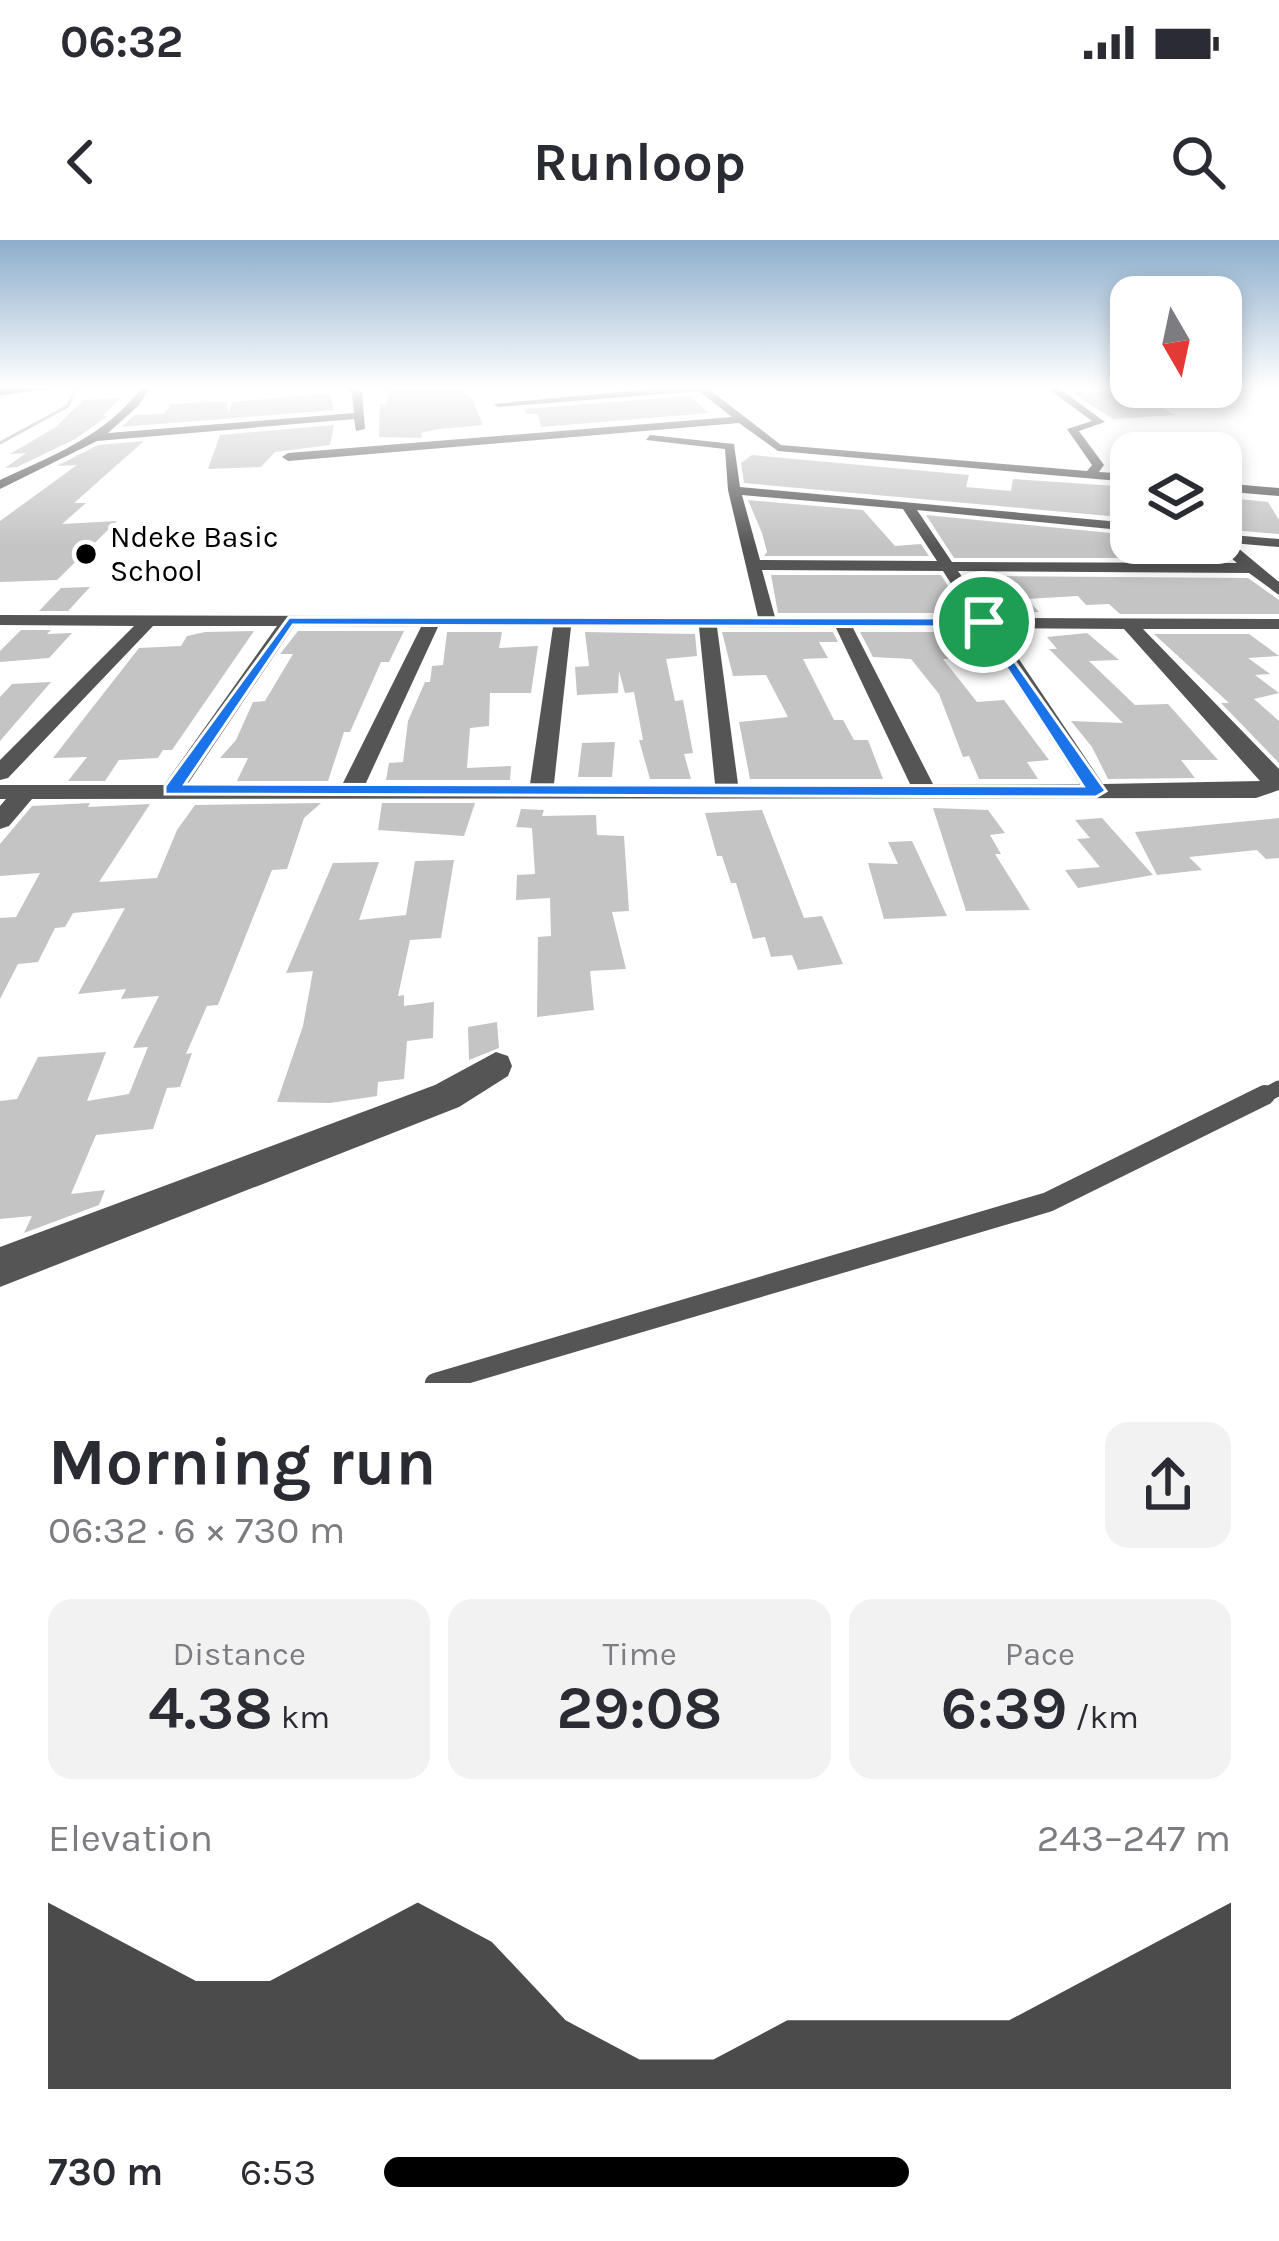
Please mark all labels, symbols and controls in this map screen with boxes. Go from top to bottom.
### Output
text: 06:32 [60,16,183,68]
icon: back [48,129,114,195]
icon: search [1165,129,1231,195]
text: Runloop [533,130,746,194]
north arrow [1110,276,1242,408]
map controls [1110,276,1242,564]
button: layers [1110,432,1242,564]
place label: Ndeke Basic School [110,519,278,589]
marker: Ndeke Basic School [73,541,99,567]
pin [933,571,1035,673]
icon: arrive [951,589,1017,655]
button: share [1105,1422,1231,1548]
text: Morning run [48,1423,436,1501]
text: 06:32 · 6 × 730 m [48,1507,345,1553]
text: Distance [172,1635,306,1673]
text: Time [602,1635,677,1673]
text: Pace [1005,1635,1075,1673]
text: 4.38 [148,1673,273,1743]
text: 29:08 [557,1673,722,1743]
text: 6:39 [941,1673,1067,1743]
text: km [273,1698,330,1736]
text: /km [1067,1698,1139,1736]
text: Elevation [48,1815,213,1861]
text: 243–247 m [1037,1815,1231,1861]
text: 730 m [48,2149,163,2195]
text: 6:53 [240,2149,316,2195]

